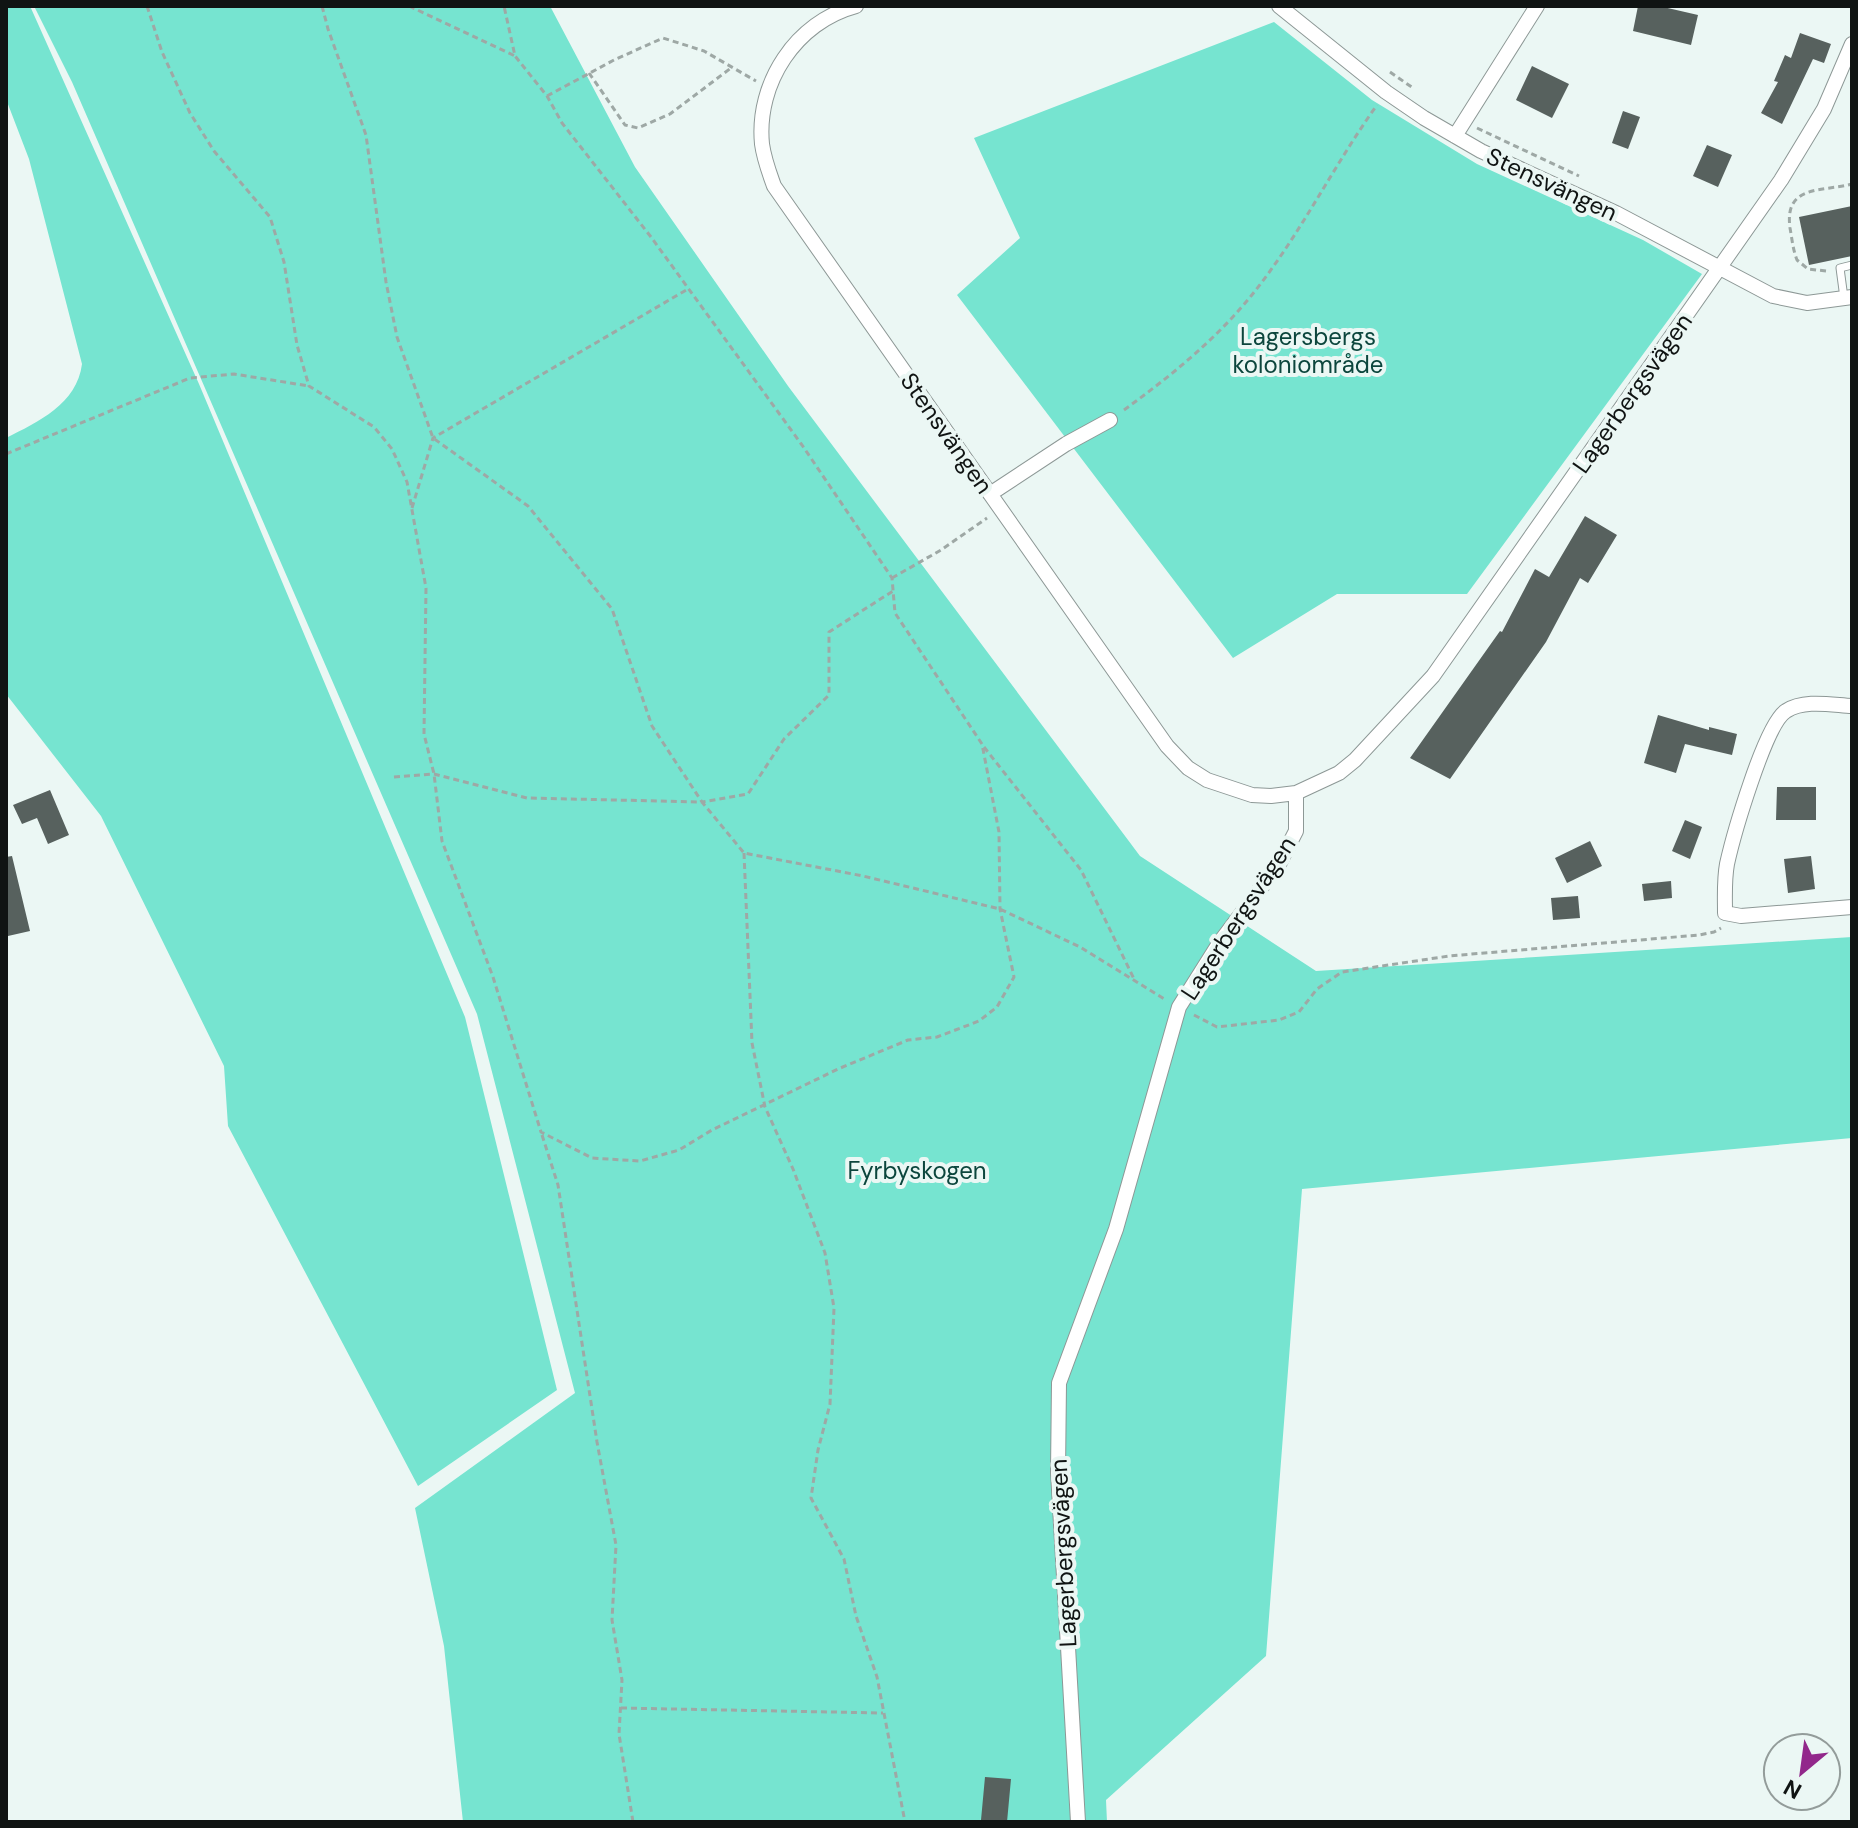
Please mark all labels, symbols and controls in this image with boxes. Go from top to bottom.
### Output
street label: Stensvängen [1482,140,1622,228]
street label: Lagerbergsvägen [1565,307,1699,479]
park label: Lagersbergs koloniområde [1233,321,1383,380]
street label: Stensvängen [894,366,1000,500]
street label: Lagerbergsvägen [1174,830,1302,1006]
park label: Fyrbyskogen [847,1155,987,1186]
street label: Lagerbergsvägen [1043,1458,1083,1648]
north arrow [1762,1732,1842,1812]
text: N [1778,1772,1807,1806]

